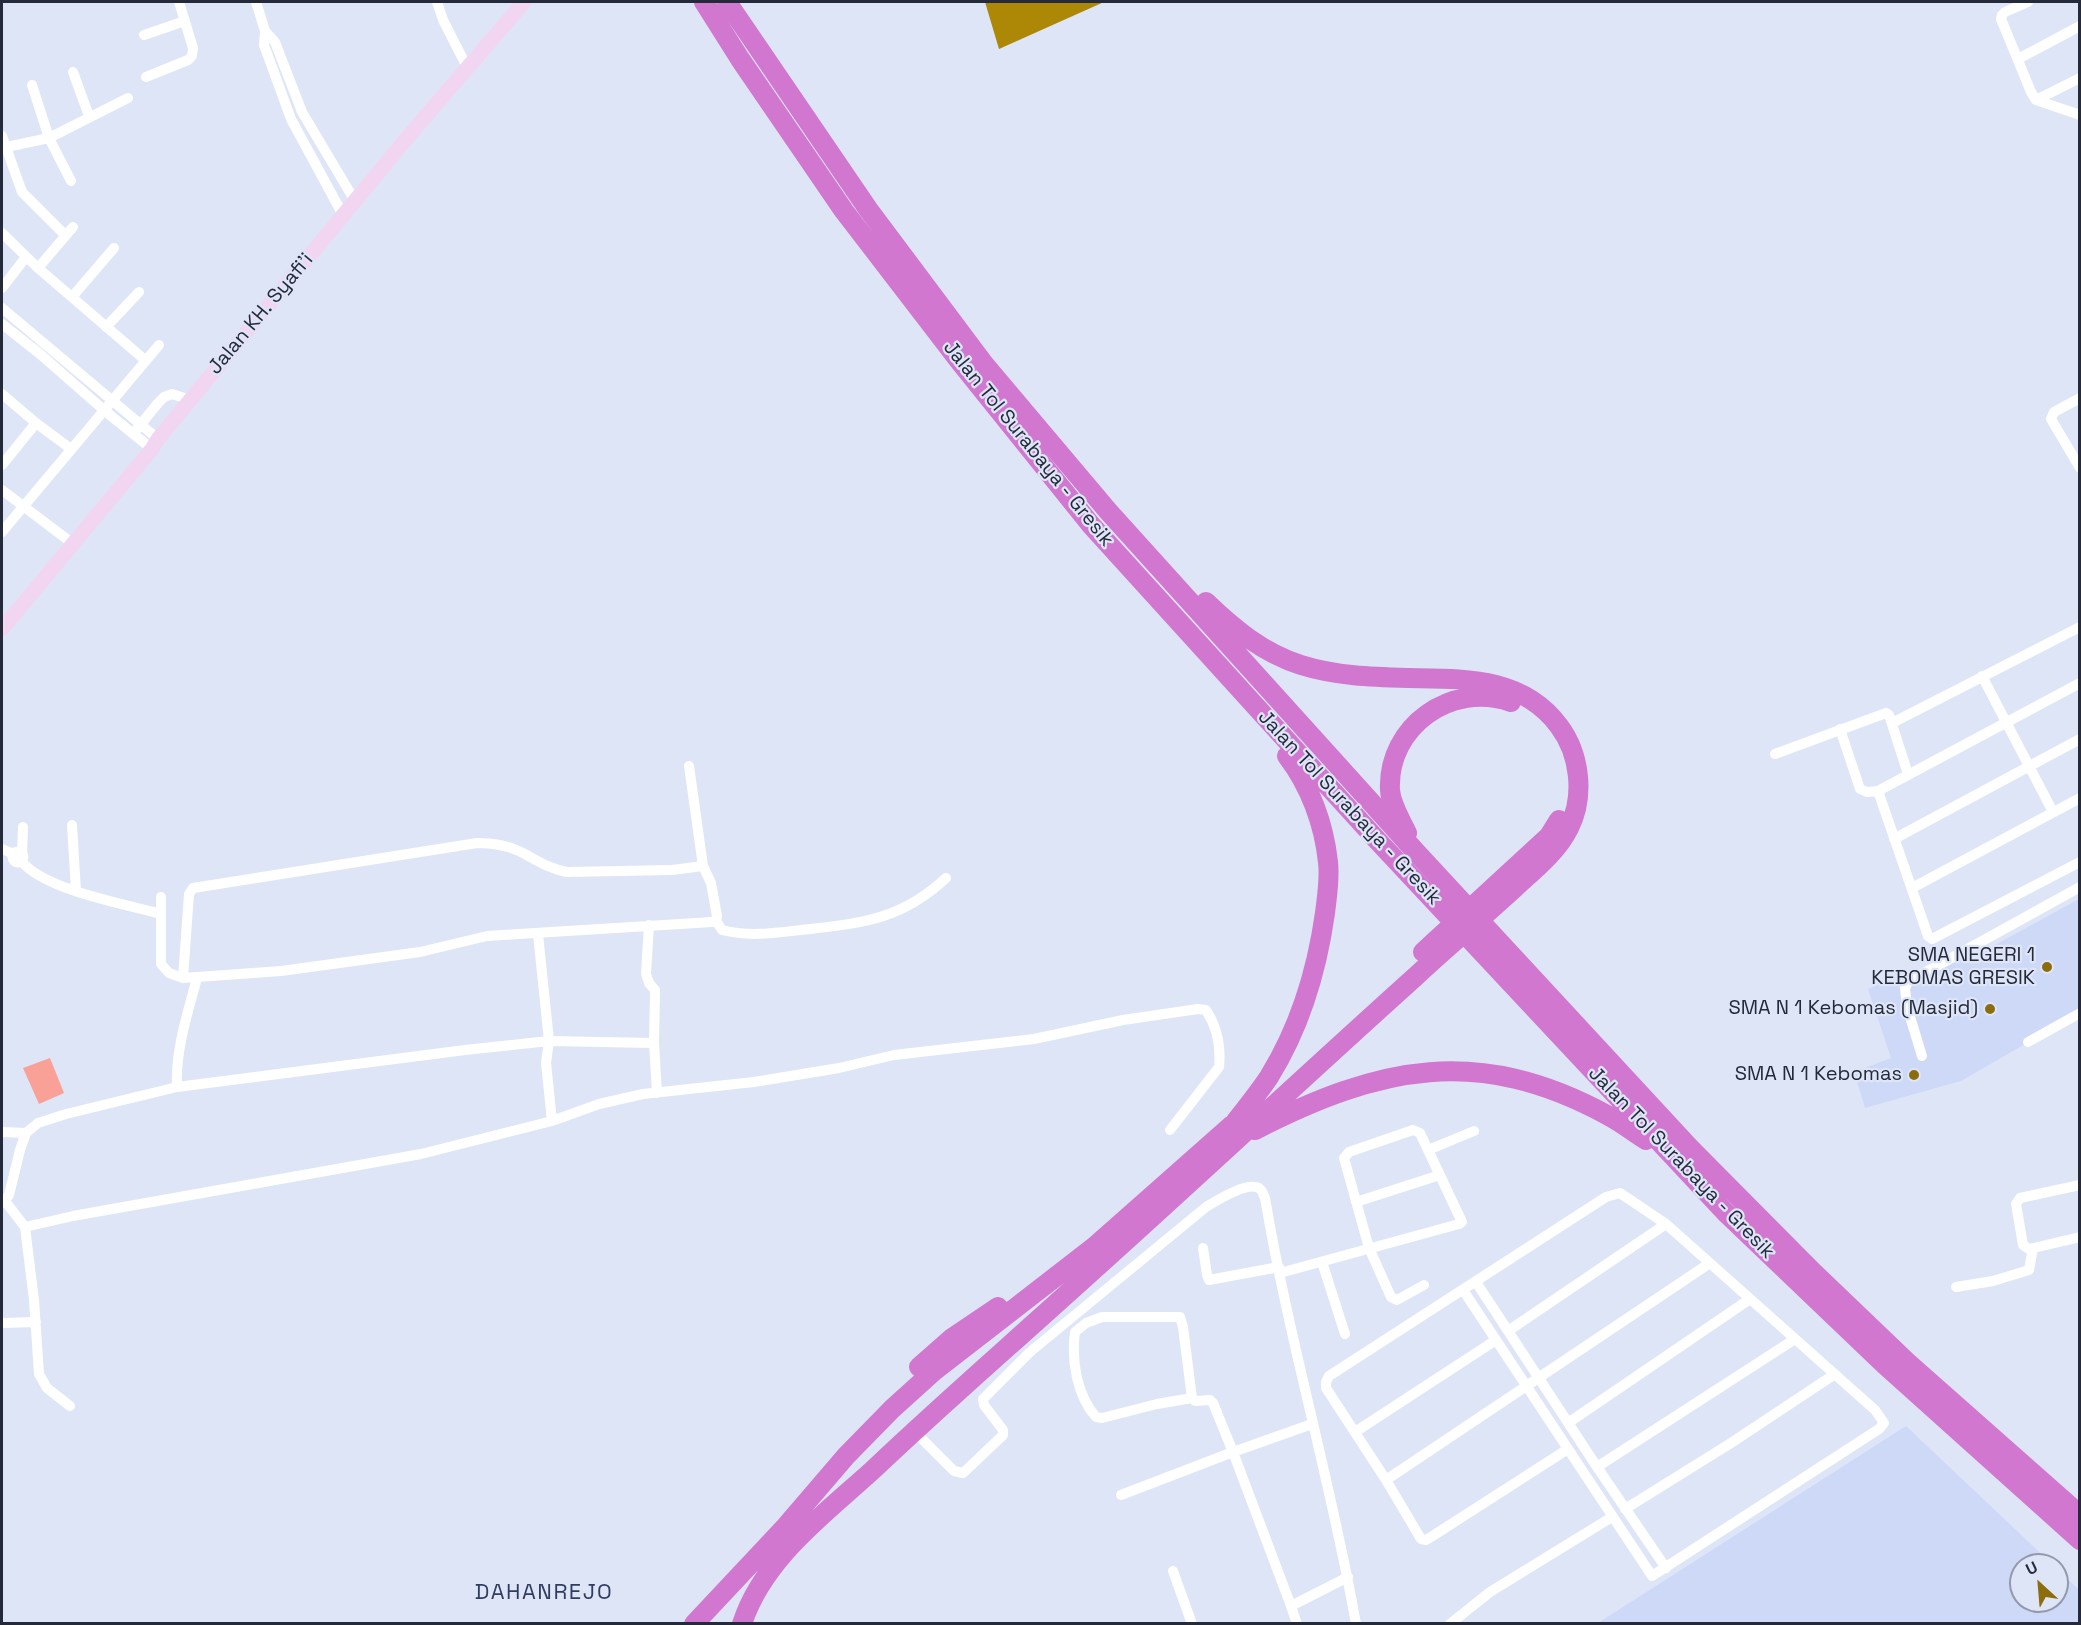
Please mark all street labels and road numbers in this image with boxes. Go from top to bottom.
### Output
street label: Jalan KH. Syafi'i [203,249,319,379]
street label: Jalan Tol Surabaya - Gresik [938,336,1118,552]
street label: Jalan Tol Surabaya - Gresik [1252,706,1446,910]
street label: Jalan Tol Surabaya - Gresik [1583,1062,1779,1264]

